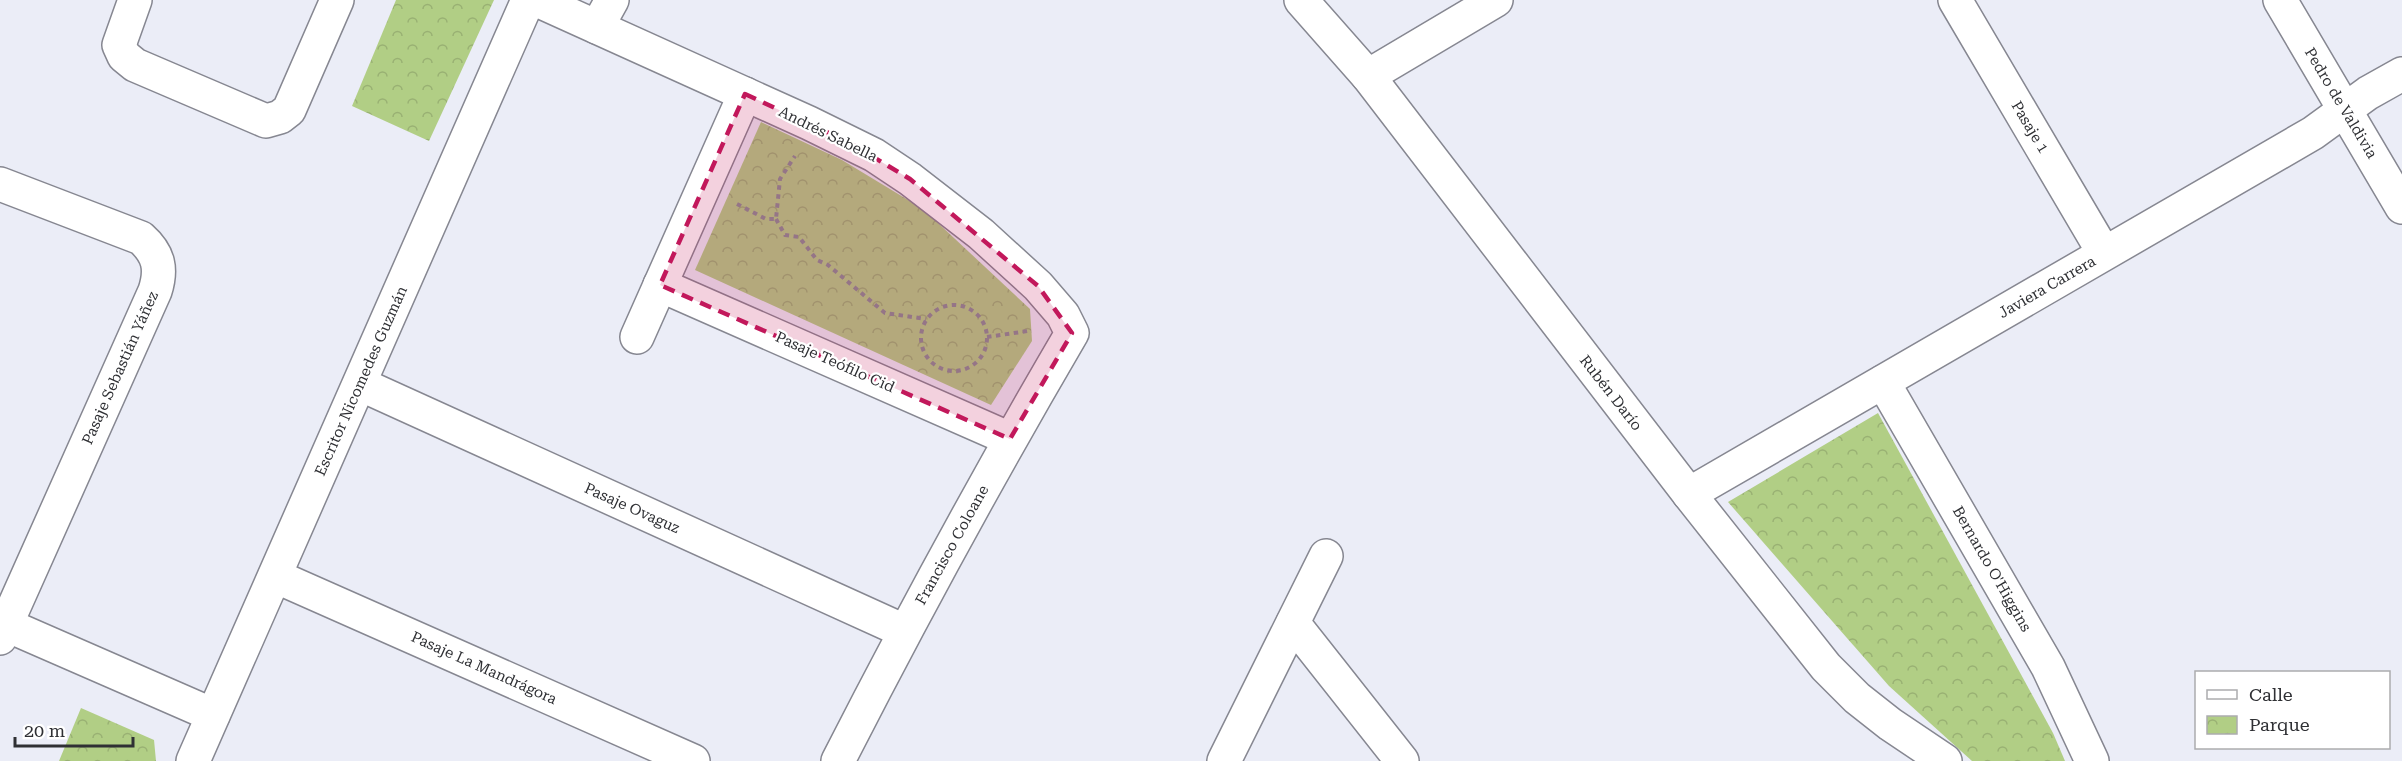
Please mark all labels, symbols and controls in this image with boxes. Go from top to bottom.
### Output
street label: Pedro de Valdivia [2301,44,2381,162]
street label: Pasaje 1 [2007,98,2053,156]
street label: Andrés Sabella [776,102,880,166]
street label: Javiera Carrera [1995,252,2099,322]
street label: Escritor Nicomedes Guzmán [311,283,411,479]
street label: Pasaje Sebastián Yáñez [78,289,162,447]
street label: Pasaje Teófilo Cid [773,328,898,397]
street label: Rubén Darío [1576,352,1646,434]
street label: Pasaje Ovaguz [582,479,682,537]
street label: Francisco Coloane [912,482,992,608]
street label: Bernardo O'Higgins [1949,503,2035,635]
street label: Pasaje La Mandrágora [408,628,560,708]
legend [2195,671,2390,749]
text: Calle [2249,684,2293,705]
scale bar [15,710,134,748]
text: Parque [2249,714,2310,735]
text: 20 m [24,720,65,741]

